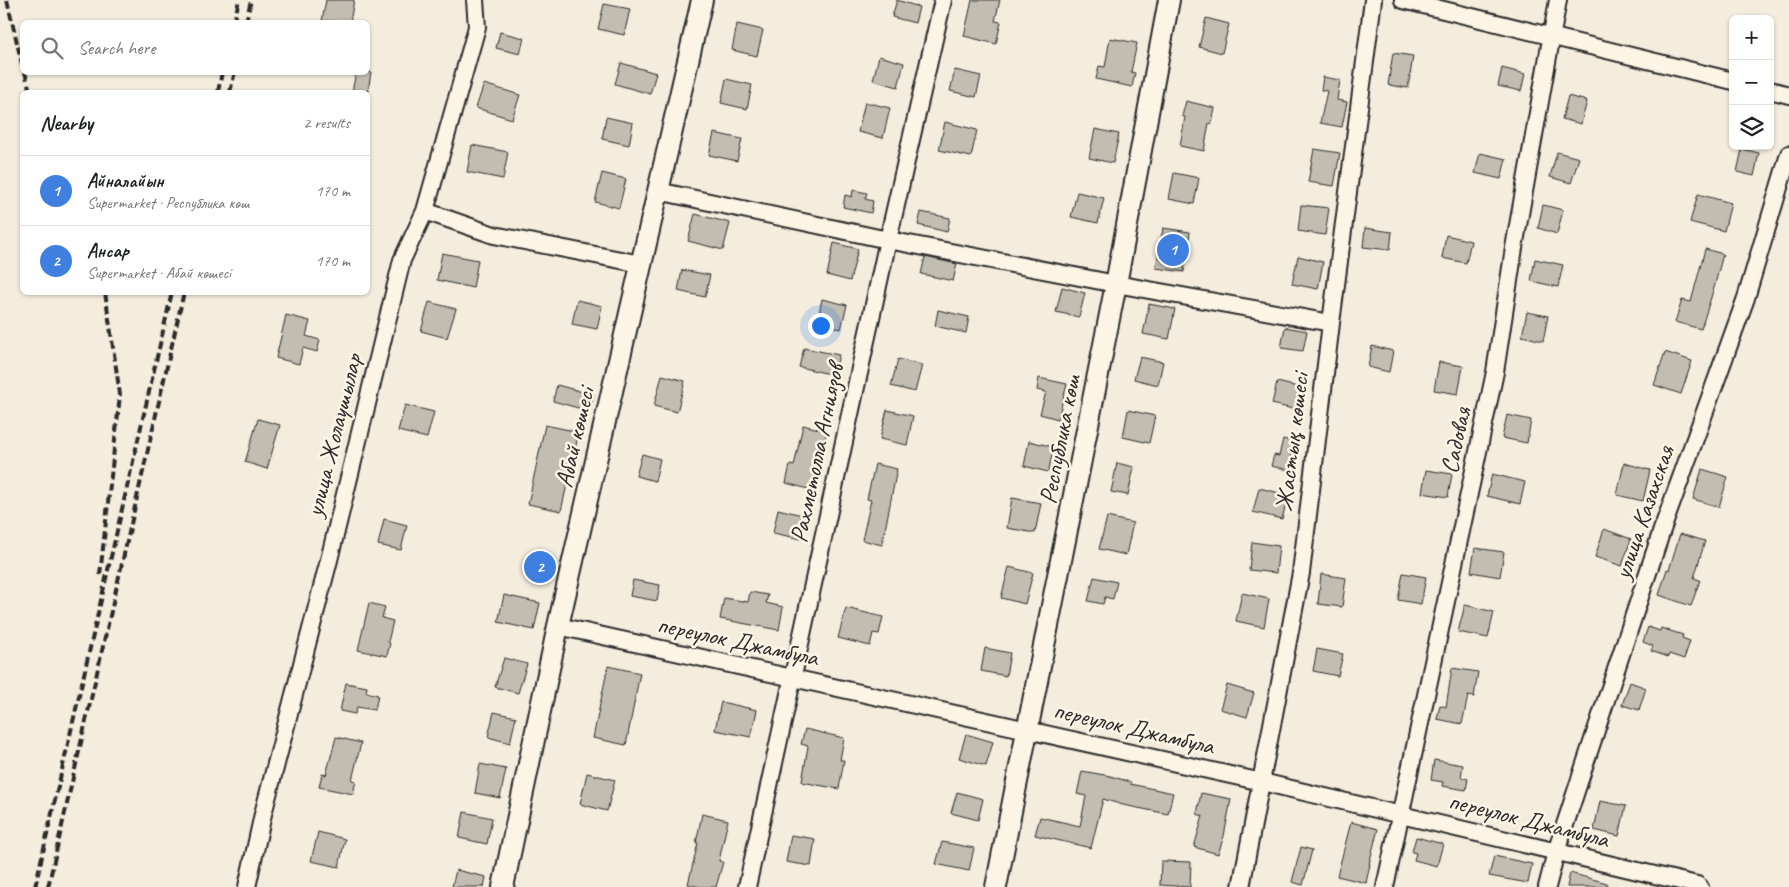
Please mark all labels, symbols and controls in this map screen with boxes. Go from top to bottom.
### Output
map controls [1729,15,1774,150]
button: + [1729,15,1774,60]
search box [20,20,370,75]
icon: search [38,34,66,62]
text: Search here [78,36,155,60]
button: − [1729,60,1774,105]
button: layers [1729,105,1774,150]
text: Nearby [40,110,93,136]
text: 2 results [303,113,350,133]
text: Айналайын [87,169,164,193]
text: 1 [52,181,60,201]
text: 170 m [316,181,350,201]
text: Supermarket · Республика көш [87,193,249,213]
pin: 1 [1157,231,1189,269]
text: Ансар [87,239,129,263]
text: 2 [52,251,60,271]
text: 170 m [316,251,350,271]
text: Supermarket · Абай көшесі [87,263,231,283]
your location [808,313,834,339]
street label: улица Жолаушылар [298,349,370,522]
street label: Рахметолла Агниязов [782,356,853,545]
street label: Жастық көшесі [1268,368,1317,513]
street label: Республика көш [1032,371,1088,506]
street label: Абай көшесі [548,381,603,491]
street label: Садовая [1433,403,1479,476]
street label: улица Казахская [1605,440,1682,585]
pin: 2 [524,548,556,586]
street label: переулок Джамбула [654,608,823,674]
street label: переулок Джамбула [1050,694,1219,762]
street label: переулок Джамбула [1445,785,1614,856]

